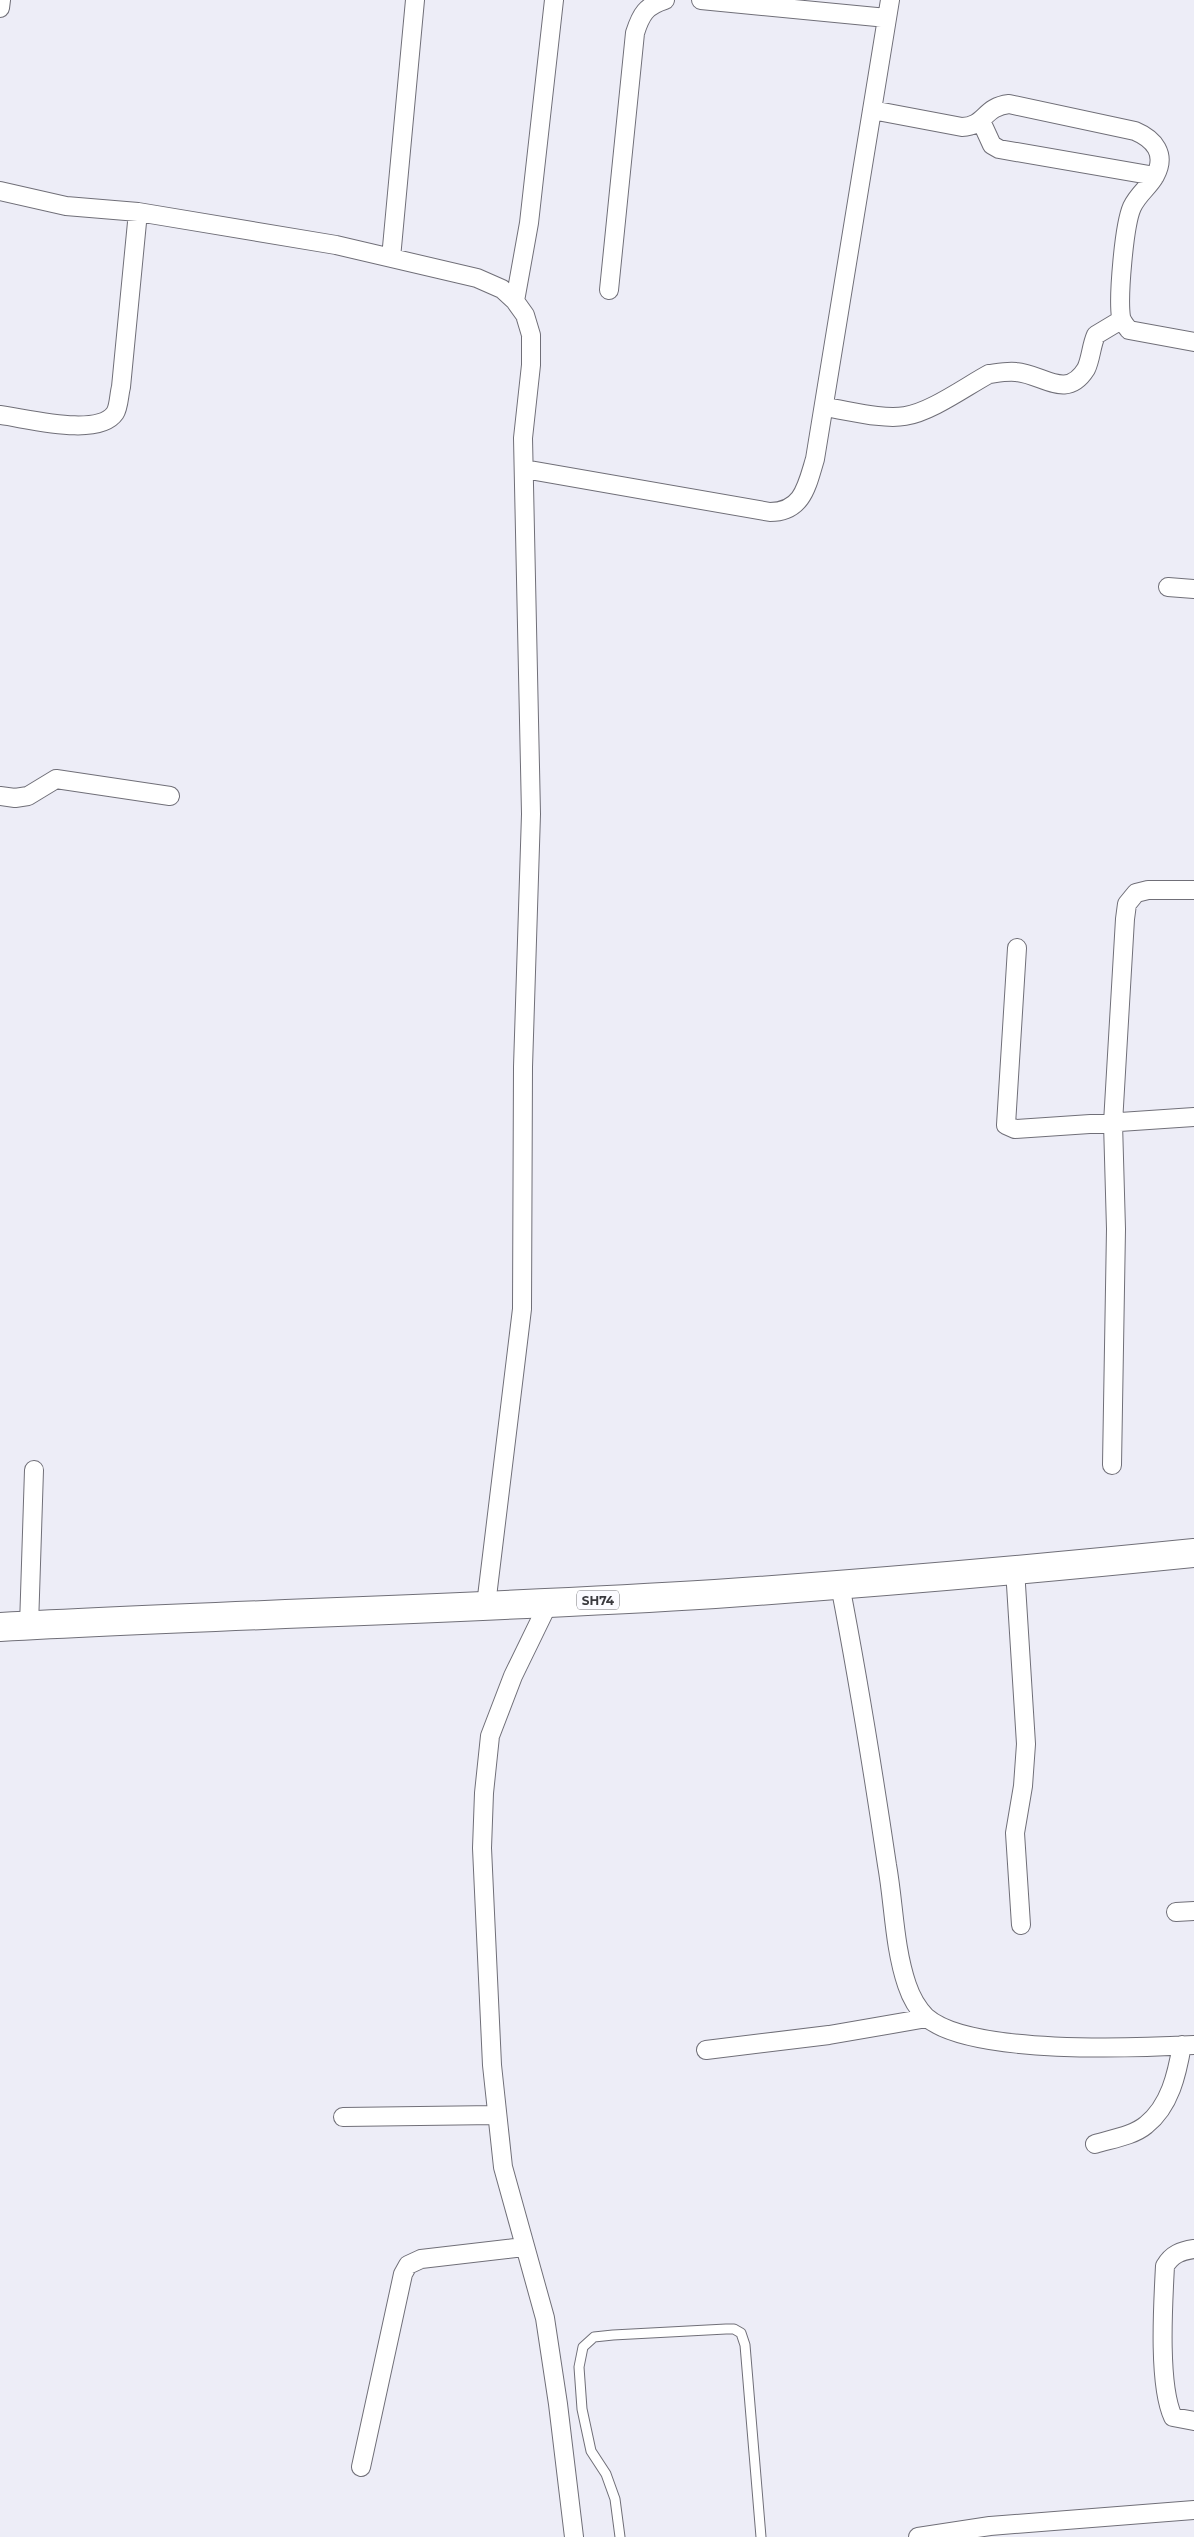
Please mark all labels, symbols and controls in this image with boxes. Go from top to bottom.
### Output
road number: SH74 [577,1590,619,1610]

